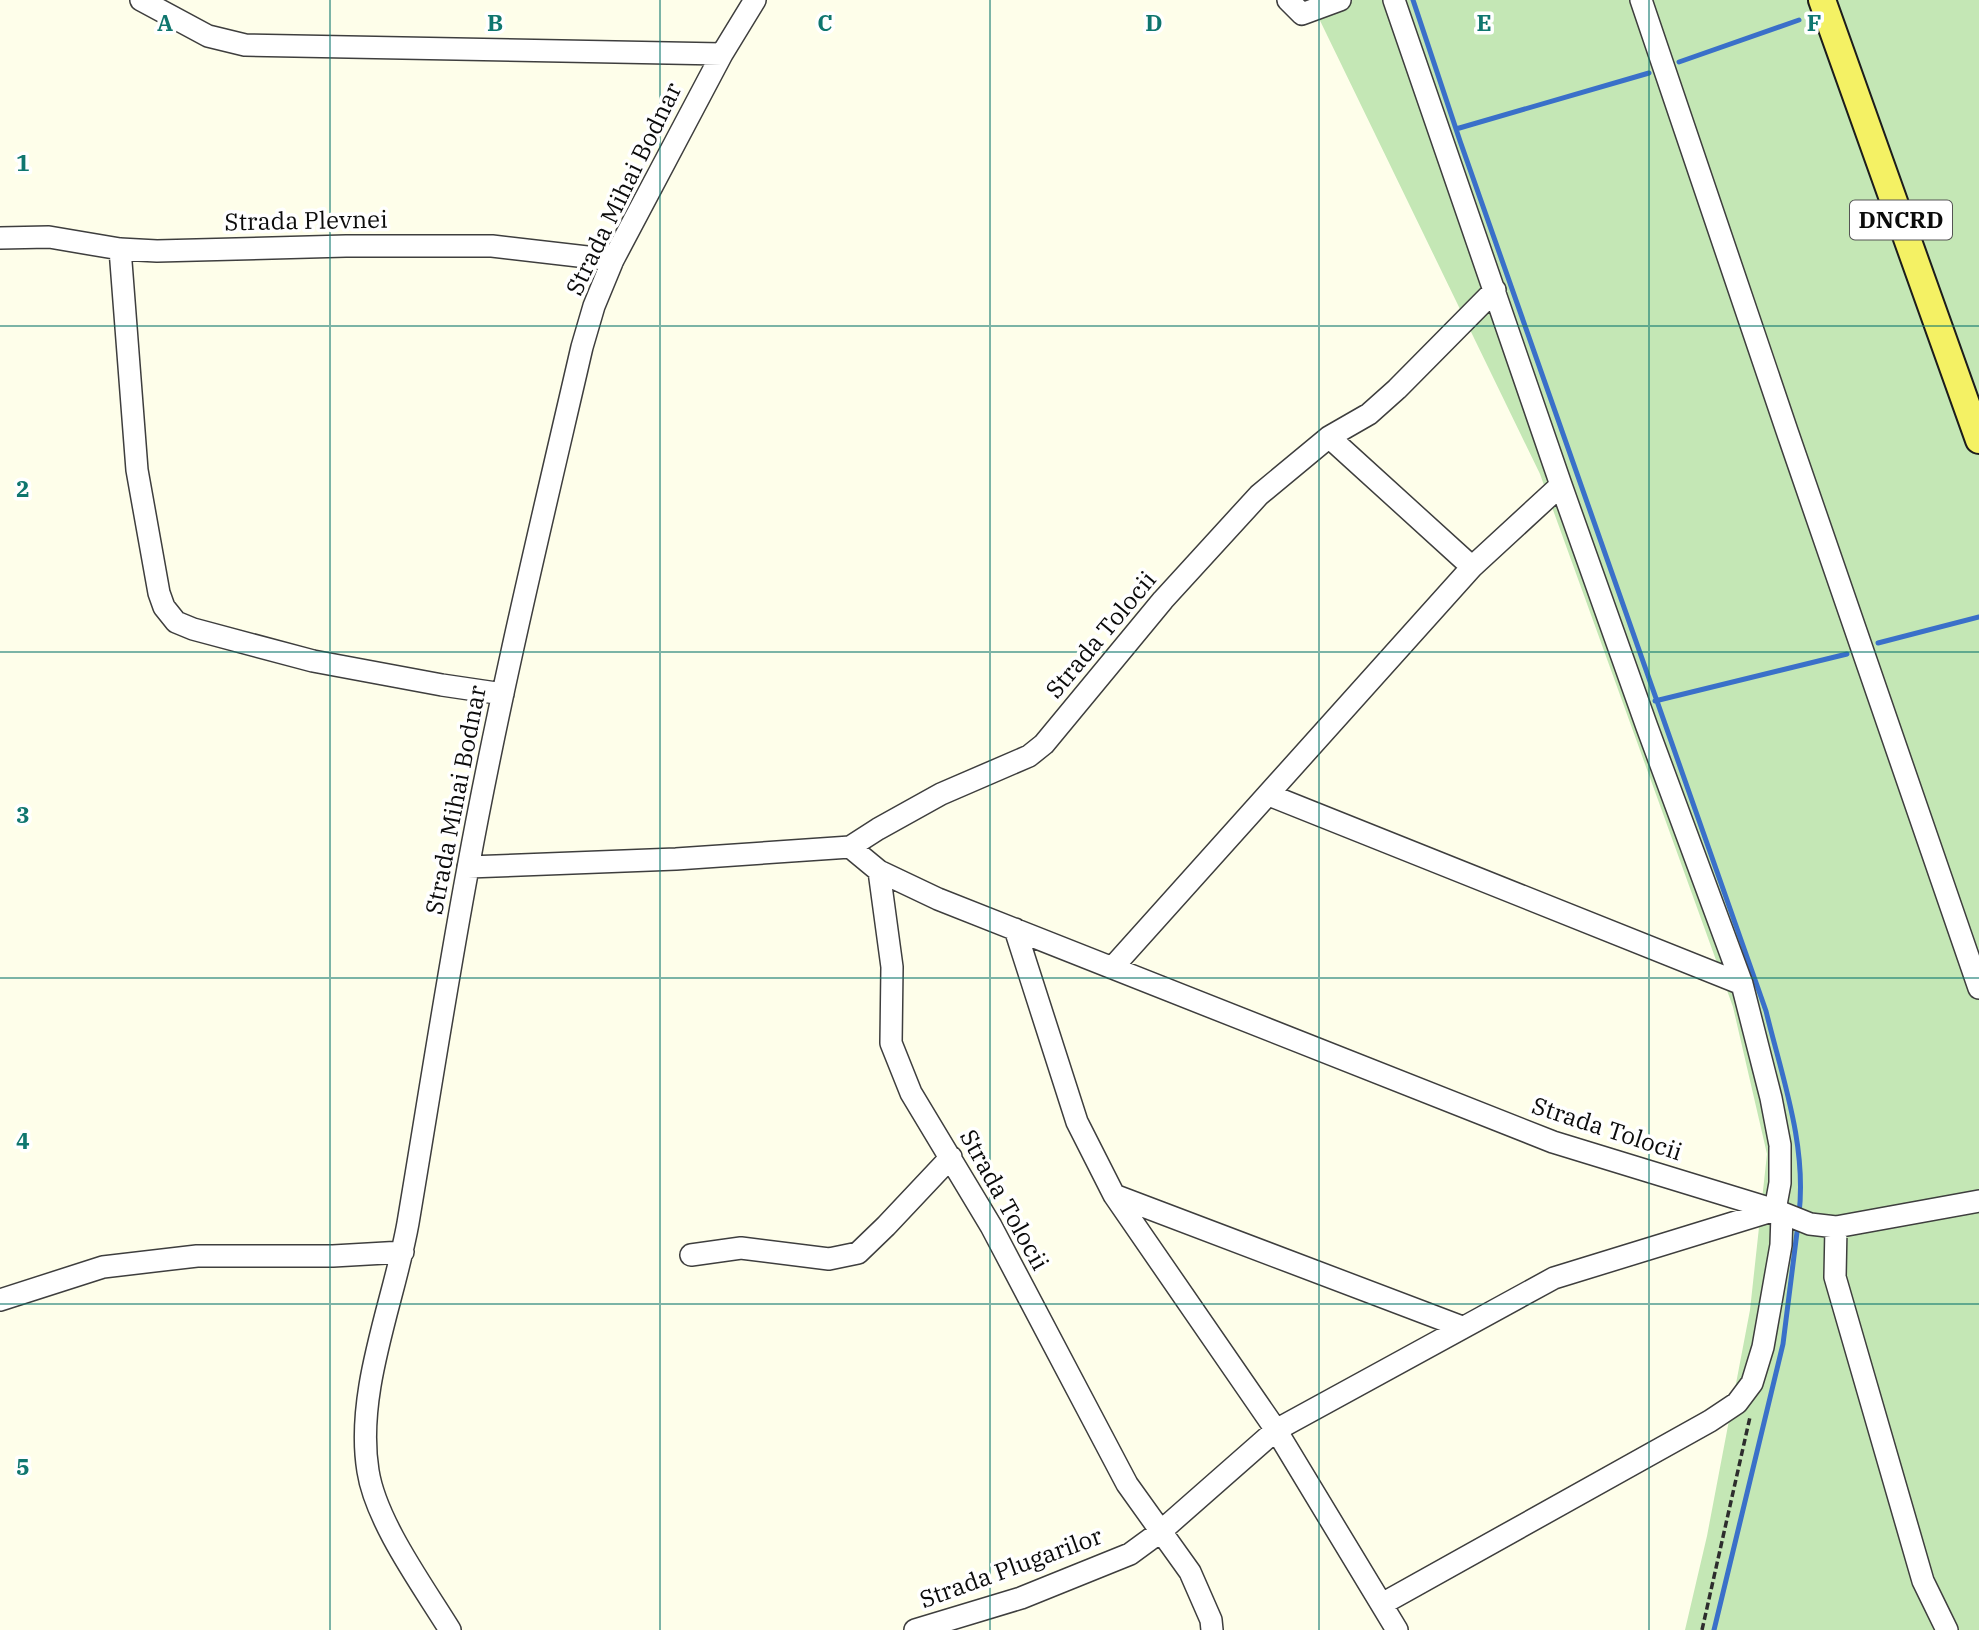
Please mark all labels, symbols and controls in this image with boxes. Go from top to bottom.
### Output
text: A [157,7,173,37]
text: B [487,7,503,37]
text: C [817,7,833,37]
text: D [1145,7,1163,37]
text: E [1476,7,1492,37]
text: F [1807,7,1821,37]
street label: Strada Mihai Bodnar [558,77,689,300]
text: 1 [16,147,30,177]
road number: DNCRD [1850,200,1952,240]
street label: Strada Plevnei [224,203,388,237]
text: 2 [16,473,30,503]
street label: Strada Tolocii [1038,564,1163,704]
street label: Strada Mihai Bodnar [417,682,493,917]
text: 3 [16,799,30,829]
street label: Strada Tolocii [1528,1089,1687,1167]
street label: Strada Tolocii [953,1123,1057,1276]
text: 4 [16,1125,30,1155]
text: 5 [16,1451,30,1481]
street label: Strada Plugarilor [915,1519,1107,1615]

